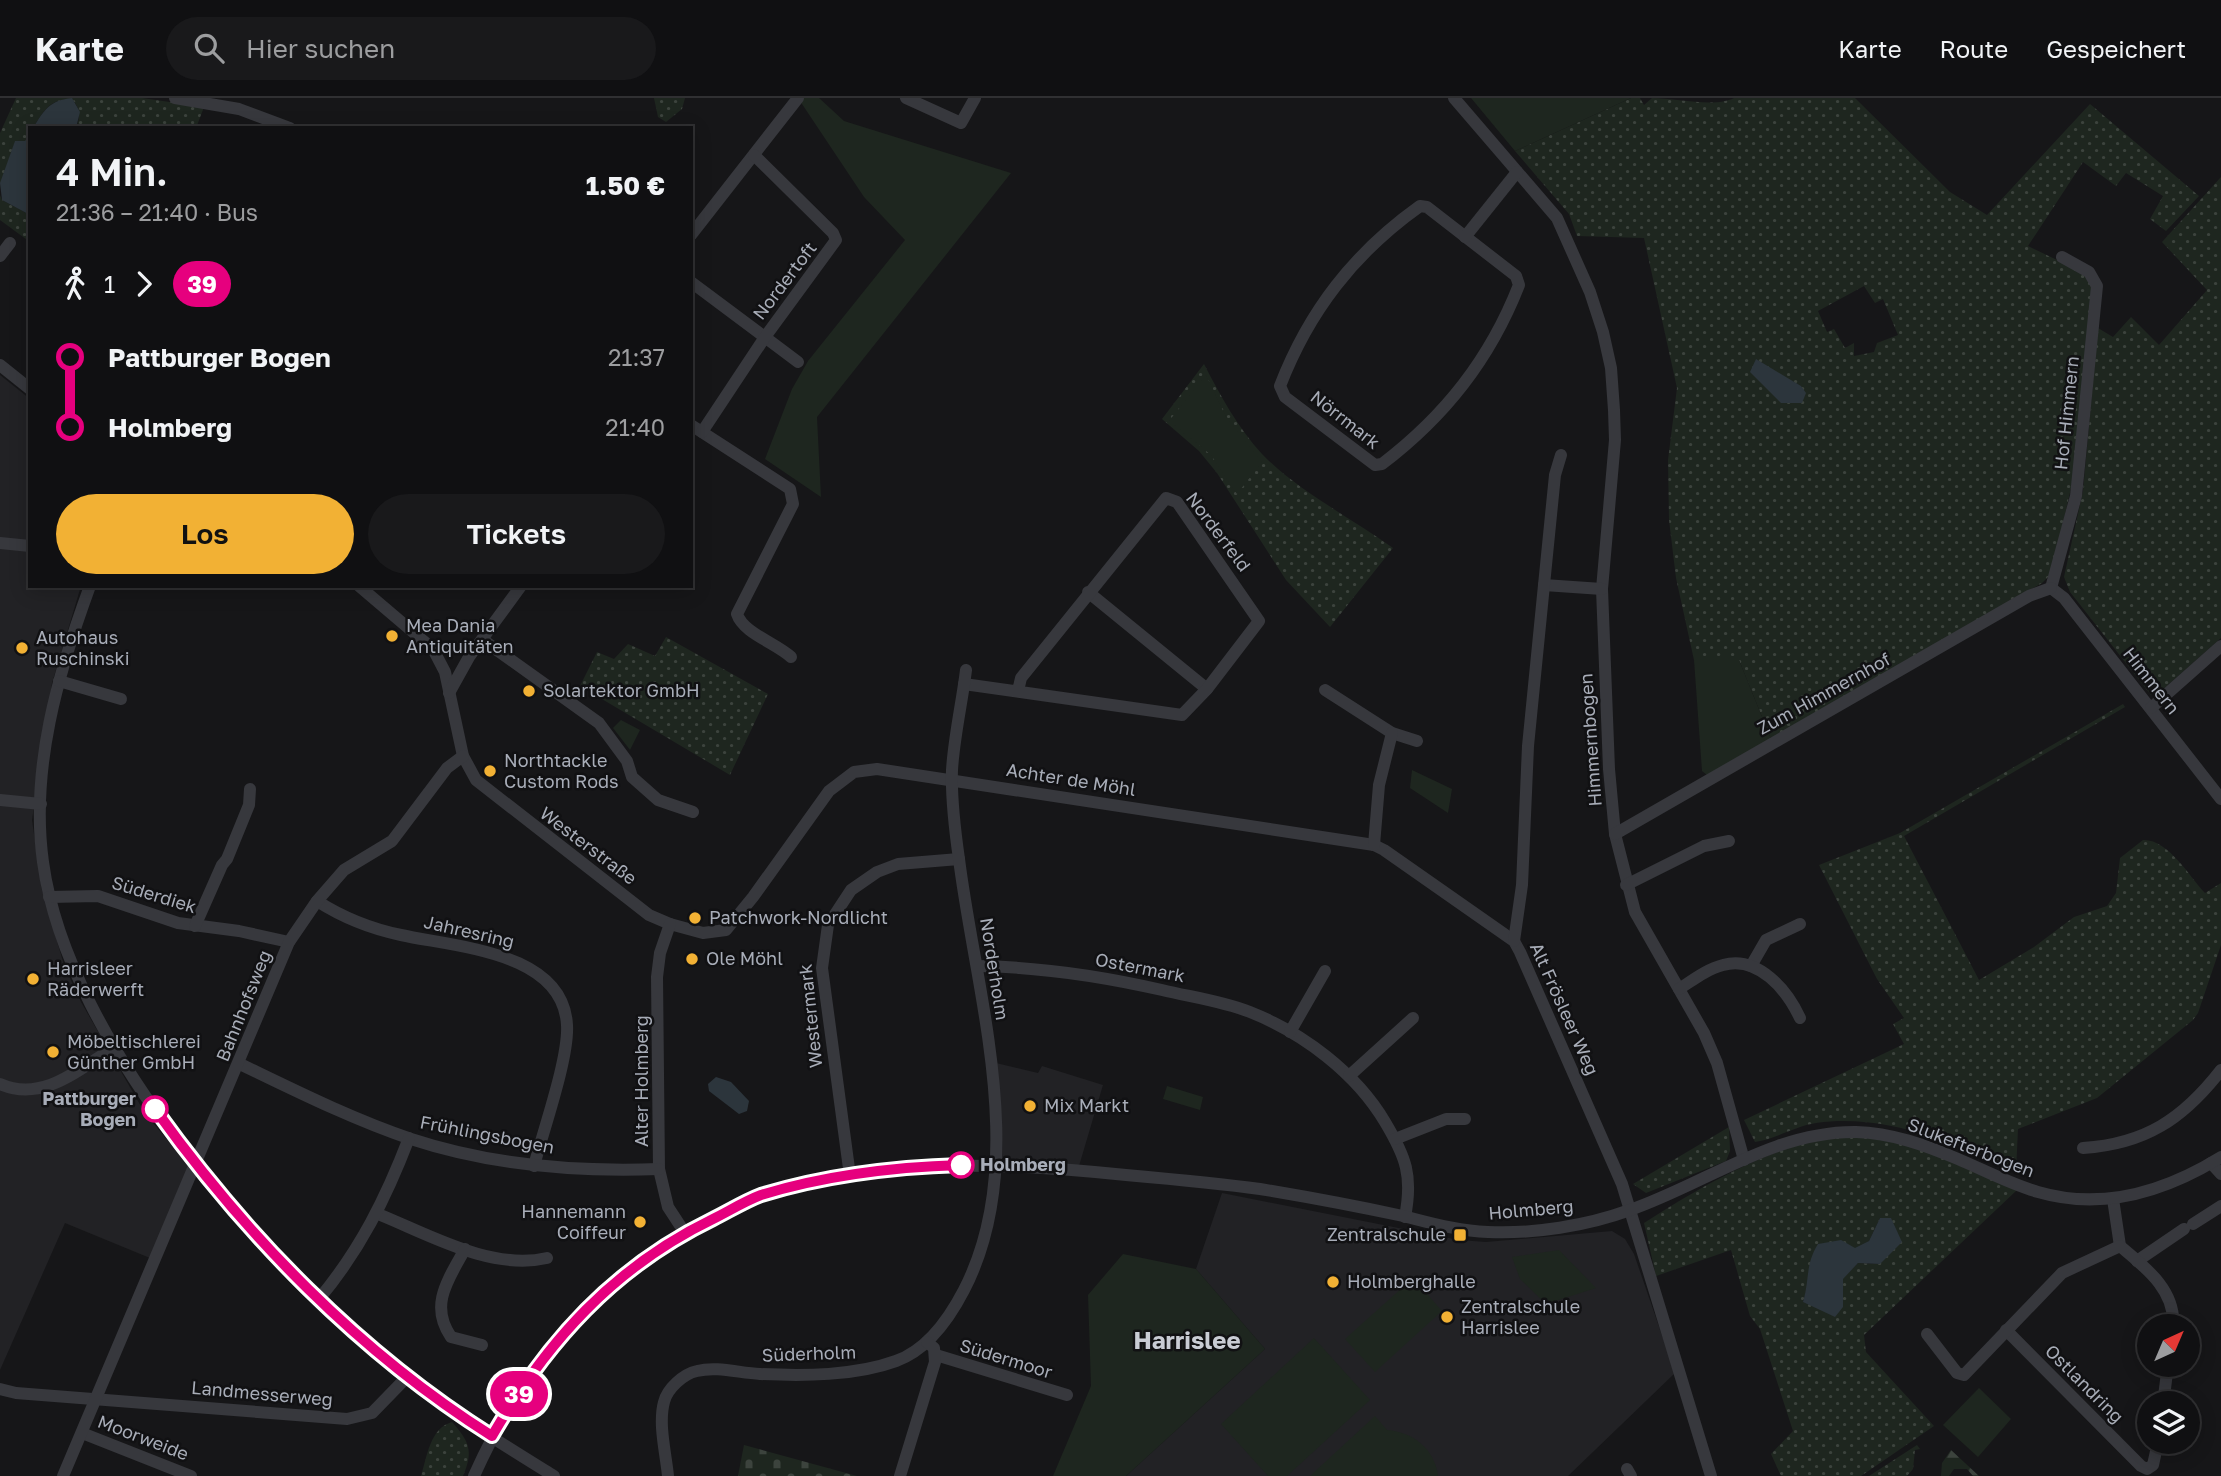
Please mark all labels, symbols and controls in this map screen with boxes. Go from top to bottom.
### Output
search box [166,17,656,80]
text: Karte [35,29,124,68]
icon: search [190,29,228,67]
text: Hier suchen [246,33,395,64]
text: Karte [1838,34,1902,63]
text: Route [1940,34,2008,63]
text: Gespeichert [2046,34,2186,63]
text: 4 Min. [56,149,168,194]
text: 1.50 € [586,170,665,201]
text: 21:36 – 21:40 · Bus [56,198,258,226]
street label: Nordertoft [748,237,821,324]
icon: walk [56,265,94,303]
icon: forward [125,265,163,303]
text: 39 [187,269,217,298]
text: 1 [104,270,115,298]
text: Pattburger Bogen [108,342,331,373]
text: 21:37 [608,343,665,371]
street label: Hof Himmern [2049,355,2083,471]
street label: Nörrmark [1307,385,1385,453]
text: Holmberg [108,412,232,443]
text: 21:40 [605,413,665,441]
street label: Norderfeld [1182,487,1256,575]
button: Los [56,494,354,574]
button: Tickets [368,494,665,574]
place label: Mea Dania Antiquitäten [406,614,514,657]
place label: Autohaus Ruschinski [36,626,130,669]
marker: Mea Dania Antiquitäten [384,628,400,644]
marker: Autohaus Ruschinski [14,640,30,656]
street label: Himmern [2119,643,2185,718]
street label: Zum Himmernhof [1753,647,1894,739]
street label: Himmernbogen [1574,673,1606,807]
place label: Solartektor GmbH [543,679,700,701]
marker: Solartektor GmbH [521,683,537,699]
place label: Northtackle Custom Rods [504,749,619,792]
street label: Achter de Möhl [1005,758,1138,800]
marker: Northtackle Custom Rods [482,763,498,779]
street label: Westerstraße [536,802,641,889]
street label: Süderdiek [109,871,199,917]
place label: Patchwork-Nordlicht [709,906,888,928]
street label: Jahresring [422,910,517,952]
marker: Patchwork-Nordlicht [687,910,703,926]
street label: Norderholm [976,916,1014,1022]
street label: Alt Frösleer Weg [1526,939,1604,1078]
street label: Bahnhofsweg [211,947,275,1064]
place label: Ole Möhl [706,947,783,969]
street label: Ostermark [1094,948,1187,986]
marker: Ole Möhl [684,951,700,967]
place label: Harrisleer Räderwerft [47,957,144,1000]
street label: Westermark [794,963,826,1069]
marker: Harrisleer Räderwerft [25,971,41,987]
street label: Alter Holmberg [630,1015,652,1147]
place label: Möbeltischlerei Günther GmbH [67,1030,201,1073]
marker: Möbeltischlerei Günther GmbH [45,1044,61,1060]
place label: Pattburger Bogen [42,1087,136,1130]
place label: Mix Markt [1044,1094,1129,1116]
marker: Pattburger Bogen [142,1096,168,1122]
marker: Mix Markt [1022,1098,1038,1114]
street label: Frühlingsbogen [418,1110,556,1158]
street label: Slukefterbogen [1905,1113,2038,1181]
marker: Holmberg [948,1152,974,1178]
place label: Holmberg [980,1153,1066,1175]
street label: Holmberg [1487,1194,1575,1224]
place label: Hannemann Coiffeur [521,1200,626,1243]
marker: Hannemann Coiffeur [632,1214,648,1230]
place label: Zentralschule [1327,1223,1446,1245]
marker: Zentralschule [1452,1227,1468,1243]
place label: Holmberghalle [1347,1270,1476,1292]
marker: Holmberghalle [1325,1274,1341,1290]
place label: Zentralschule Harrislee [1461,1295,1580,1338]
marker: Zentralschule Harrislee [1439,1309,1455,1325]
north arrow [2137,1314,2200,1377]
map controls [2137,1314,2200,1454]
district label: Harrislee [1133,1325,1241,1354]
street label: Südermoor [957,1334,1055,1383]
street label: Ostlandring [2041,1339,2129,1427]
street label: Süderholm [761,1340,857,1366]
line badge: 39 [488,1371,550,1417]
street label: Landmesserweg [190,1376,334,1410]
text: 39 [504,1379,534,1408]
button: layers [2137,1391,2200,1454]
street label: Moorweide [95,1410,192,1464]

